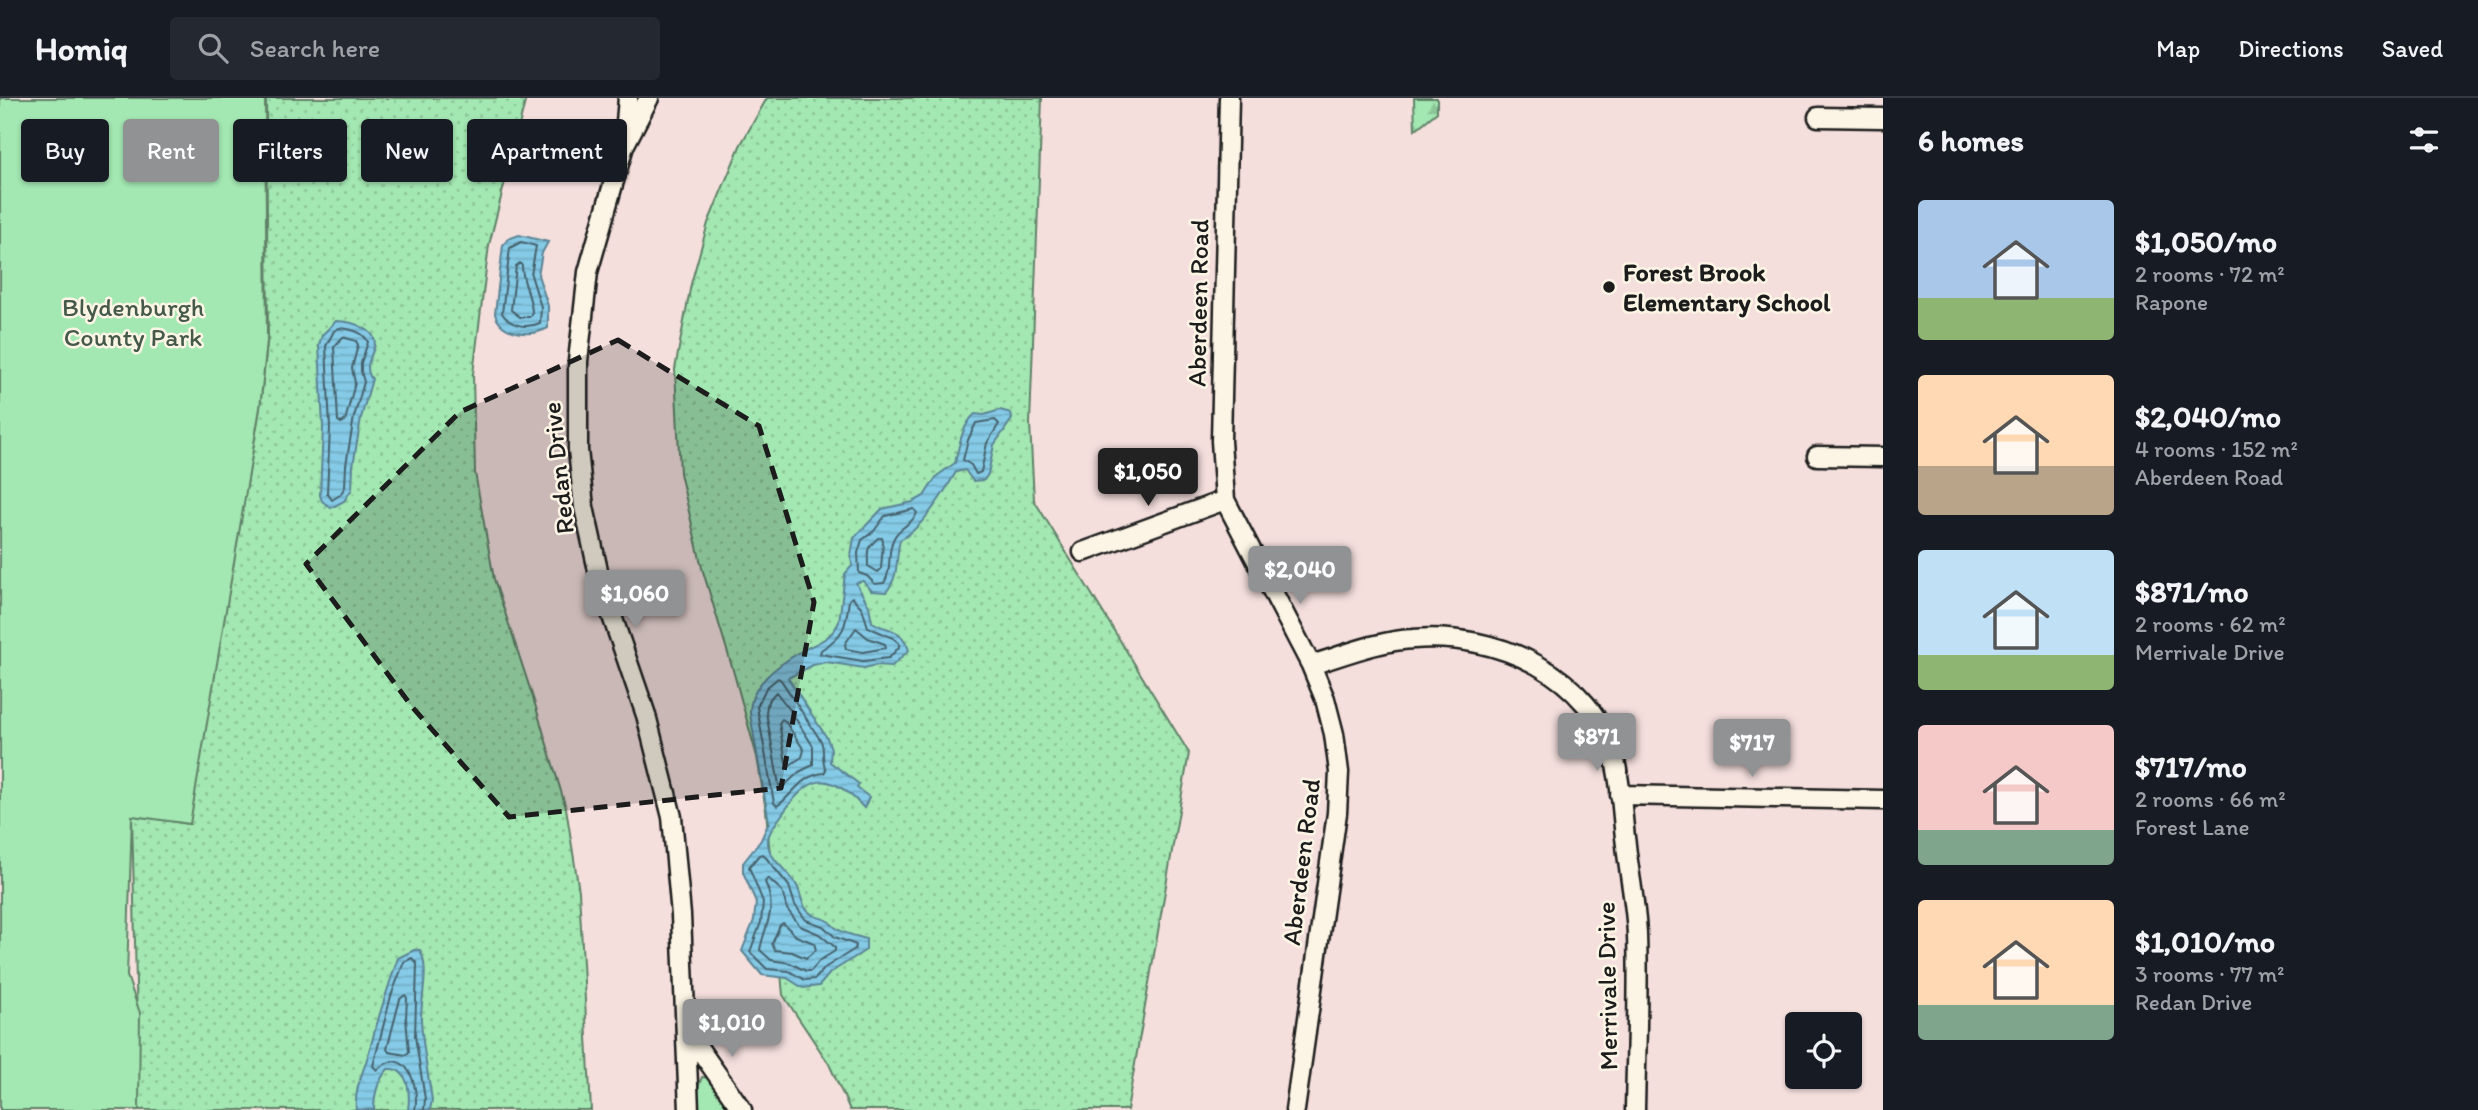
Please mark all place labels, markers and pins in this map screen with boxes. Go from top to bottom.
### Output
place label: Forest Brook Elementary School [1623,256,1831,318]
marker: Forest Brook Elementary School [1601,279,1617,295]
pin: $1,050 [1091,448,1205,508]
pin: $2,040 [1243,546,1357,606]
pin: $1,060 [578,570,692,630]
pin: $871 [1556,714,1638,773]
pin: $717 [1711,720,1793,779]
pin: $1,010 [675,1000,789,1059]

